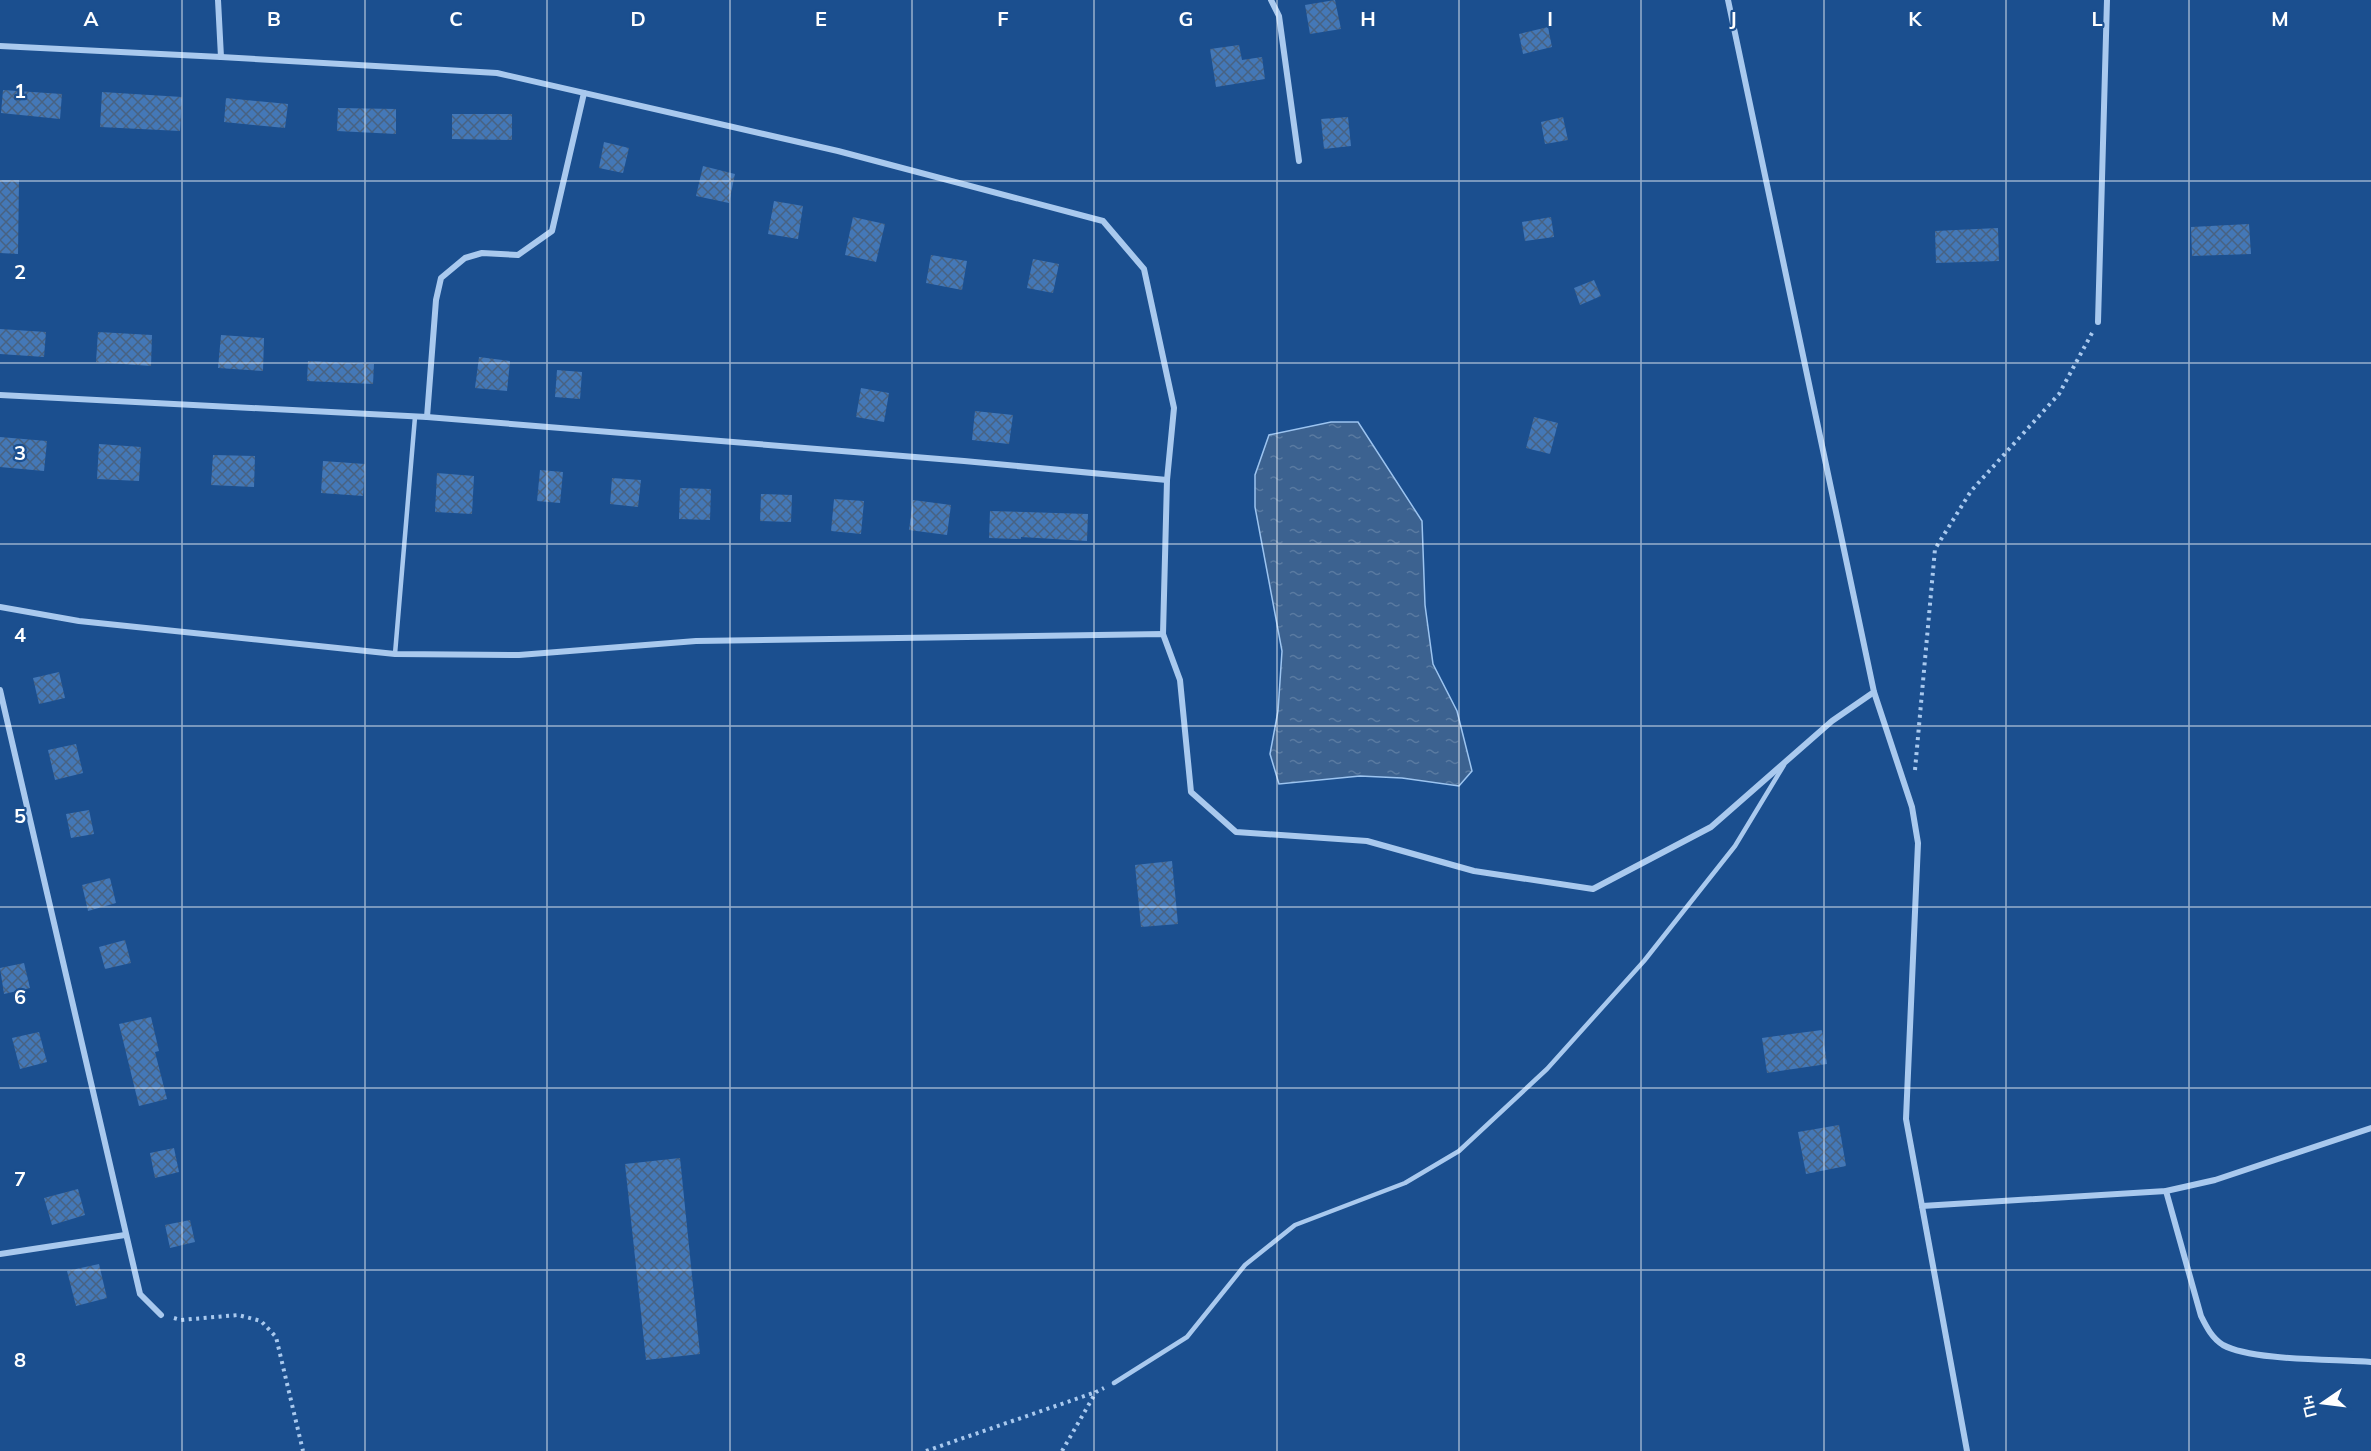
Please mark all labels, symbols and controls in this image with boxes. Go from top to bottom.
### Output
text: A [84,6,99,31]
text: B [267,6,281,31]
text: C [449,6,463,31]
text: D [630,6,646,31]
text: E [815,6,827,31]
text: F [997,6,1009,31]
text: G [1179,6,1193,31]
text: H [1360,6,1376,31]
text: I [1547,6,1553,31]
text: J [1729,6,1737,31]
text: K [1908,6,1922,31]
text: L [2091,6,2103,31]
text: M [2271,6,2289,31]
text: 1 [14,78,26,103]
text: 2 [14,259,26,284]
text: 3 [14,440,26,465]
text: 4 [14,622,26,647]
text: 5 [14,803,26,828]
text: 6 [14,984,26,1009]
text: 7 [14,1166,26,1191]
text: 8 [14,1347,26,1372]
north arrow [2293,1373,2353,1433]
text: Пн [2296,1393,2321,1420]

